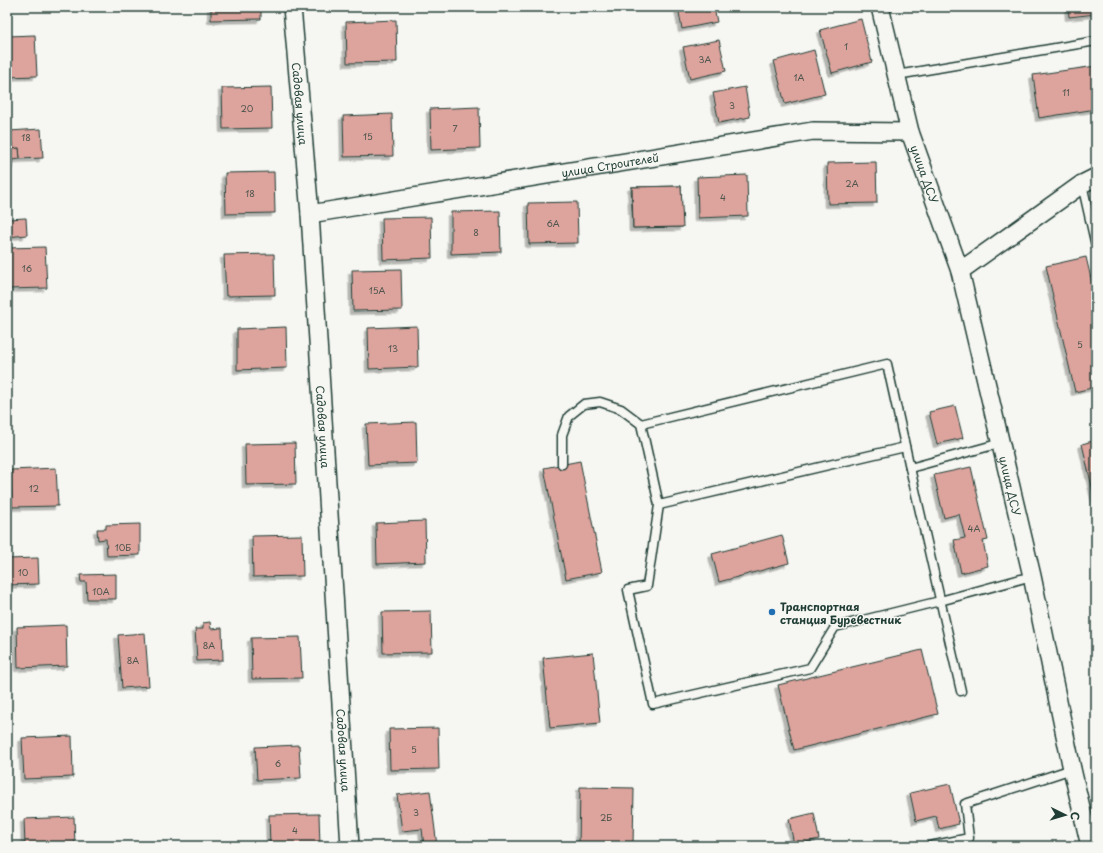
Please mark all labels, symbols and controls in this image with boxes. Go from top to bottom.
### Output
house number: 1 [844,39,848,53]
house number: 3А [699,52,712,66]
street label: Садовая улица [288,62,312,146]
house number: 1А [794,70,805,84]
house number: 11 [1062,85,1070,99]
house number: 3 [729,98,735,112]
house number: 20 [241,101,254,115]
house number: 7 [452,121,458,135]
house number: 15 [363,129,373,143]
house number: 18 [21,130,31,144]
street label: улица ДСУ [907,142,943,205]
street label: улица Строителей [560,148,660,181]
house number: 2А [845,176,859,190]
house number: 18 [245,186,255,200]
house number: 4 [720,190,726,204]
house number: 6А [546,216,560,230]
house number: 8 [473,225,479,239]
house number: 16 [22,261,32,275]
house number: 15А [369,283,385,297]
house number: 5 [1077,337,1083,351]
house number: 13 [388,341,398,355]
street label: Садовая улица [312,385,335,469]
street label: улица ДСУ [995,454,1026,517]
house number: 12 [29,481,39,495]
house number: 4А [968,521,981,535]
house number: 10Б [115,540,131,554]
house number: 10 [18,565,29,579]
house number: 10А [92,584,110,598]
place label: Транспортная станция Буревестник [780,598,902,628]
marker: Транспортная станция Буревестник [767,607,777,617]
house number: 8А [203,638,215,652]
house number: 8А [127,653,139,667]
street label: Садовая улица [333,708,355,792]
house number: 5 [411,742,417,756]
house number: 6 [275,756,281,770]
north arrow [1045,795,1085,835]
house number: 3 [413,805,419,819]
house number: 2Б [600,810,612,824]
text: С [1067,811,1084,821]
house number: 4 [292,823,298,837]

